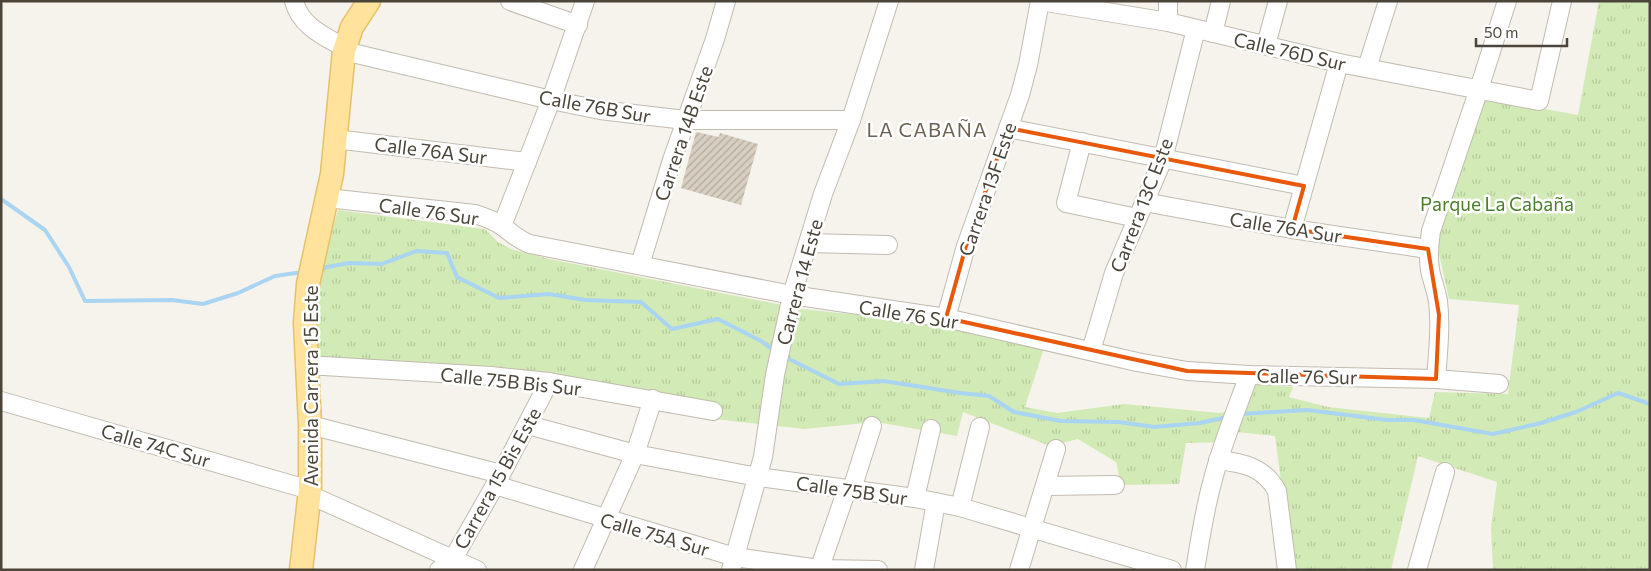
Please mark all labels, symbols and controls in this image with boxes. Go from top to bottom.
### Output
scale bar [1476,15,1567,47]
text: 50 m [1484,23,1518,41]
street label: Calle 76D Sur [1232,27,1349,75]
street label: Carrera 14B Este [649,62,717,204]
street label: Calle 76B Sur [537,85,653,127]
district label: LA CABAÑA [866,117,988,141]
street label: Carrera 13F Este [953,119,1021,259]
street label: Calle 76A Sur [373,132,489,168]
street label: Carrera 13C Este [1105,135,1177,275]
park label: Parque La Cabaña [1420,192,1574,215]
street label: Calle 76 Sur [378,193,481,229]
street label: Calle 76A Sur [1228,207,1344,247]
street label: Carrera 14 Este [771,216,827,348]
street label: Avenida Carrera 15 Este [299,285,322,487]
street label: Calle 76 Sur [857,295,961,333]
street label: Calle 75B Bis Sur [439,362,583,400]
street label: Calle 76 Sur [1256,364,1358,388]
street label: Carrera 15 Bis Este [449,403,545,553]
street label: Calle 74C Sur [99,418,214,472]
street label: Calle 75B Sur [795,471,910,509]
street label: Calle 75A Sur [598,507,713,561]

